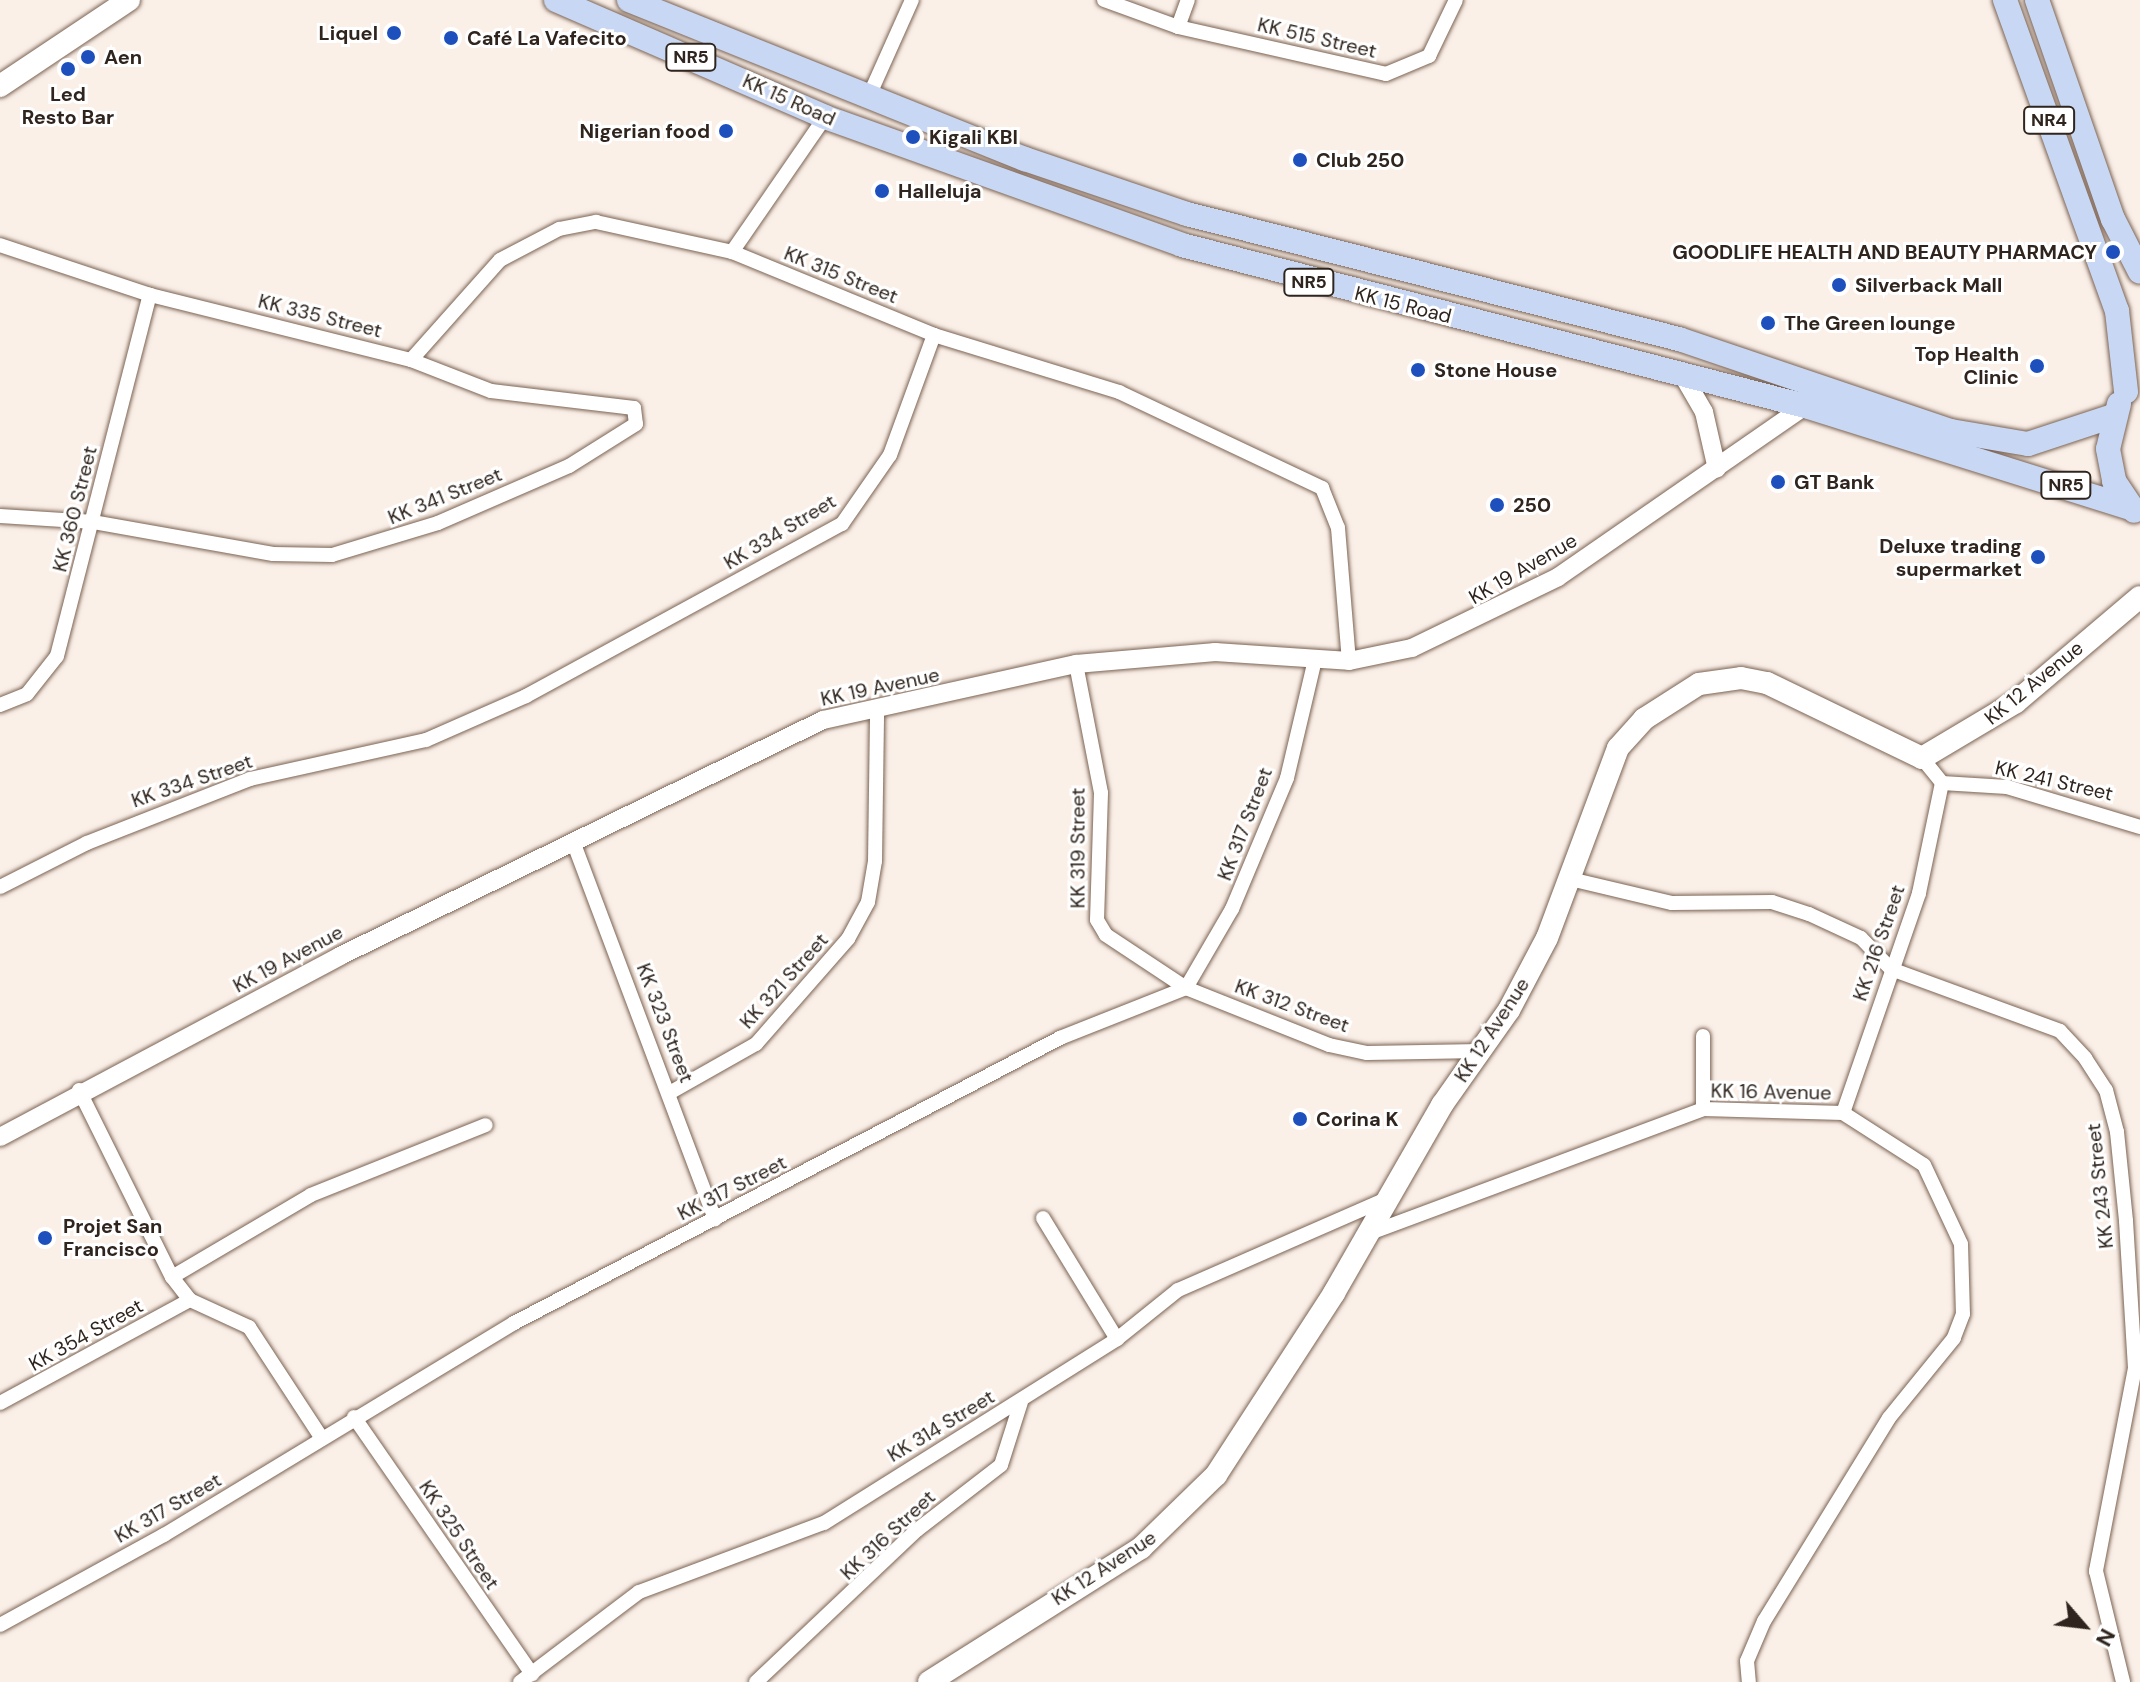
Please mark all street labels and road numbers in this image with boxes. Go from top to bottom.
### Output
street label: KK 515 Street [1255,13,1379,63]
road number: NR5 [665,43,717,71]
street label: KK 15 Road [739,69,839,131]
road number: NR4 [2023,106,2075,134]
street label: KK 315 Street [781,241,901,309]
road number: NR5 [1283,268,1335,296]
street label: KK 15 Road [1352,281,1454,329]
street label: KK 335 Street [256,289,384,343]
street label: KK 360 Street [48,444,102,574]
street label: KK 341 Street [384,462,506,530]
road number: NR5 [2040,471,2092,499]
street label: KK 334 Street [720,489,840,575]
street label: KK 19 Avenue [1465,528,1581,610]
street label: KK 12 Avenue [1980,636,2088,730]
street label: KK 19 Avenue [818,663,942,711]
street label: KK 334 Street [128,749,256,813]
street label: KK 241 Street [1993,756,2115,806]
street label: KK 317 Street [1212,764,1278,884]
street label: KK 319 Street [1066,788,1090,908]
street label: KK 216 Street [1848,882,1910,1004]
street label: KK 19 Avenue [229,920,347,998]
street label: KK 321 Street [735,928,833,1034]
street label: KK 323 Street [631,960,699,1086]
street label: KK 12 Avenue [1449,973,1535,1087]
street label: KK 312 Street [1232,974,1352,1038]
street label: KK 16 Avenue [1710,1079,1832,1105]
street label: KK 243 Street [2081,1122,2119,1250]
street label: KK 317 Street [674,1150,790,1226]
street label: KK 354 Street [25,1294,147,1376]
street label: KK 314 Street [883,1385,999,1467]
street label: KK 317 Street [110,1468,226,1548]
street label: KK 325 Street [414,1476,504,1594]
street label: KK 316 Street [836,1485,940,1585]
street label: KK 12 Avenue [1047,1525,1161,1611]

